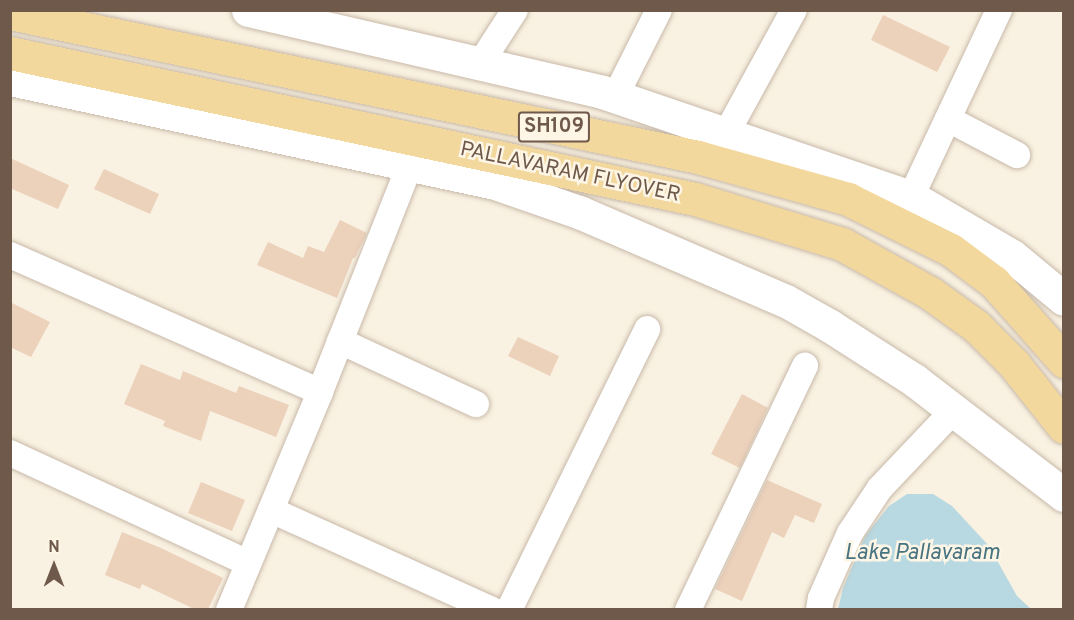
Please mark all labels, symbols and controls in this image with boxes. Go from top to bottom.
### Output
road number: SH109 [516,110,592,144]
street label: PALLAVARAM FLYOVER [458,137,682,209]
north arrow [24,536,84,596]
text: N [48,538,60,558]
water label: Lake Pallavaram [844,541,1000,567]

